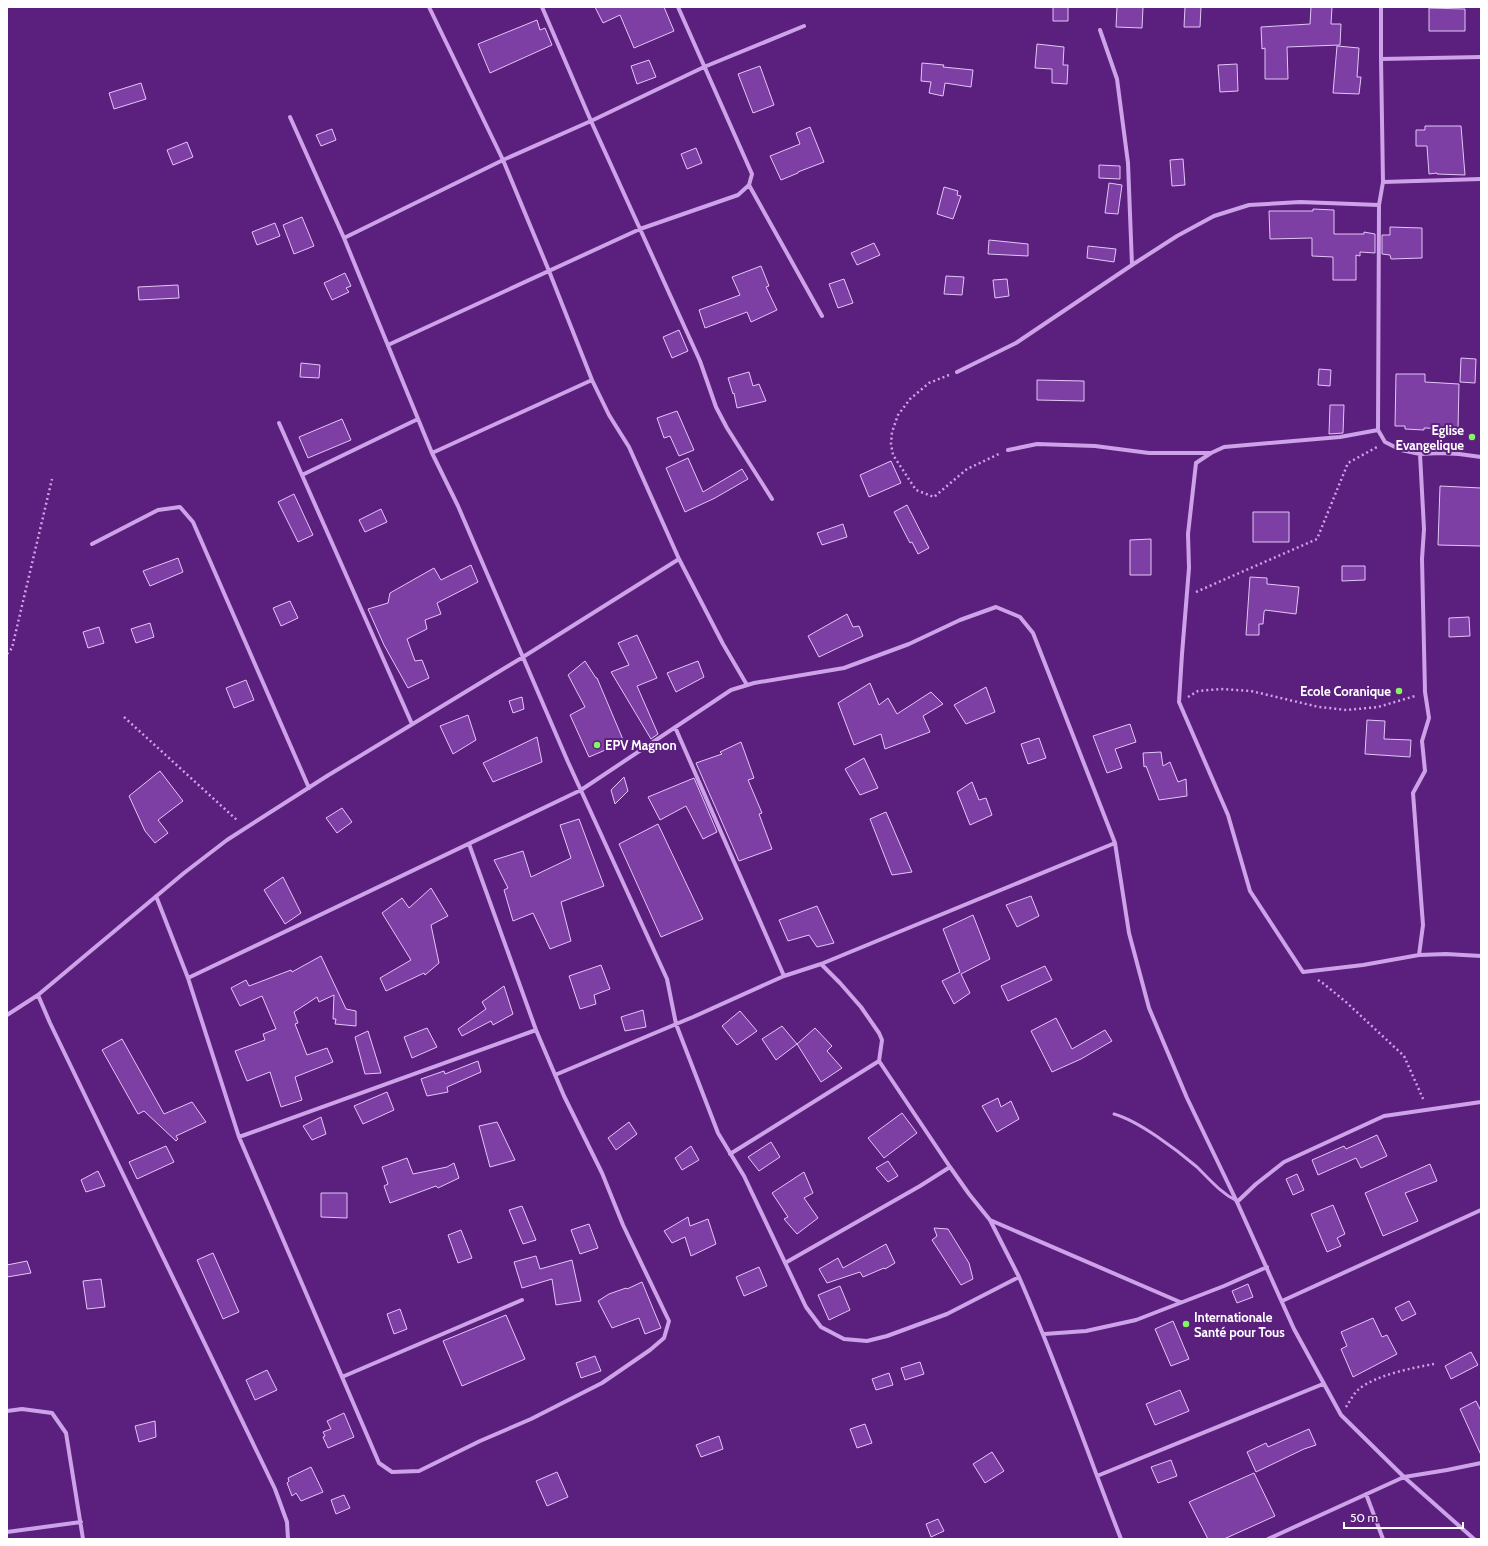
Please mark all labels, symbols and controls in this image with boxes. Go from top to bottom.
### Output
place label: Eglise Evangelique [1396,422,1464,453]
marker: Eglise Evangelique [1467,432,1477,442]
place label: Ecole Coranique [1300,683,1391,699]
marker: Ecole Coranique [1394,686,1404,696]
place label: EPV Magnon [605,737,677,753]
marker: EPV Magnon [592,740,602,750]
place label: Internationale Santé pour Tous [1194,1309,1285,1340]
marker: Internationale Santé pour Tous [1181,1319,1191,1329]
scale bar [1344,1504,1463,1530]
text: 50 m [1350,1510,1378,1525]

